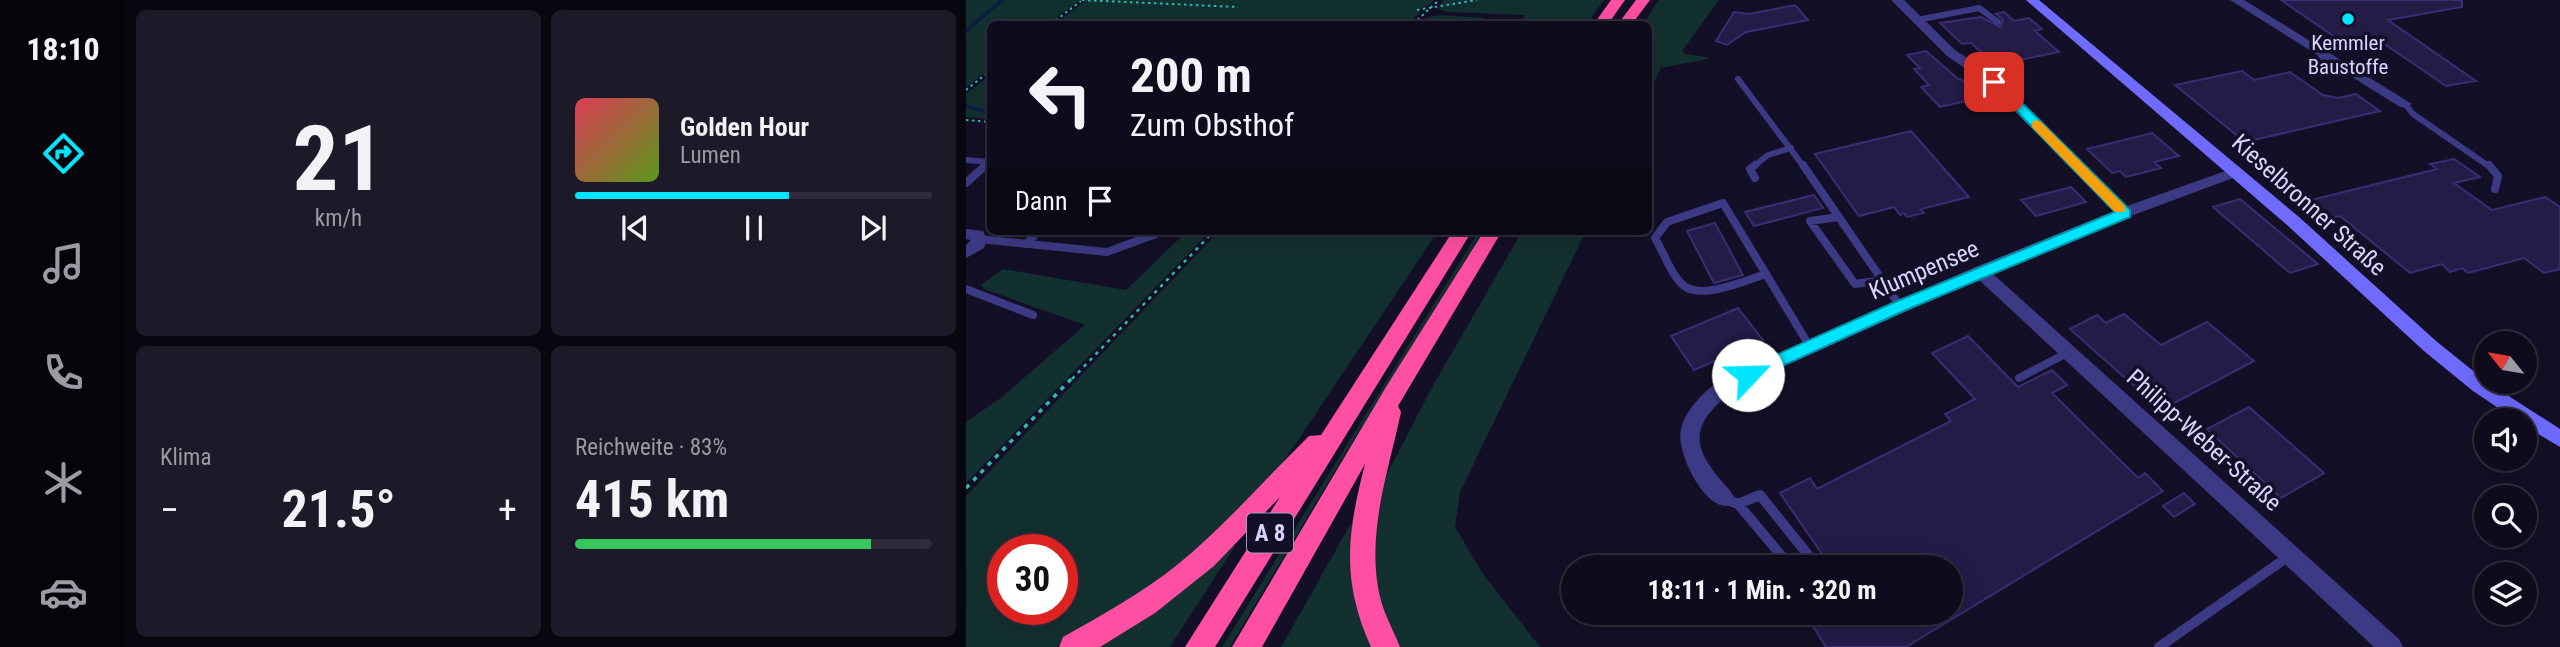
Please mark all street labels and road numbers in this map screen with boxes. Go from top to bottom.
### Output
street label: Kieselbronner Straße [2226,129,2392,281]
street label: Klumpensee [1865,234,1983,306]
street label: Philipp-Weber-Straße [2121,363,2287,517]
road number: A 8 [1247,513,1293,552]

